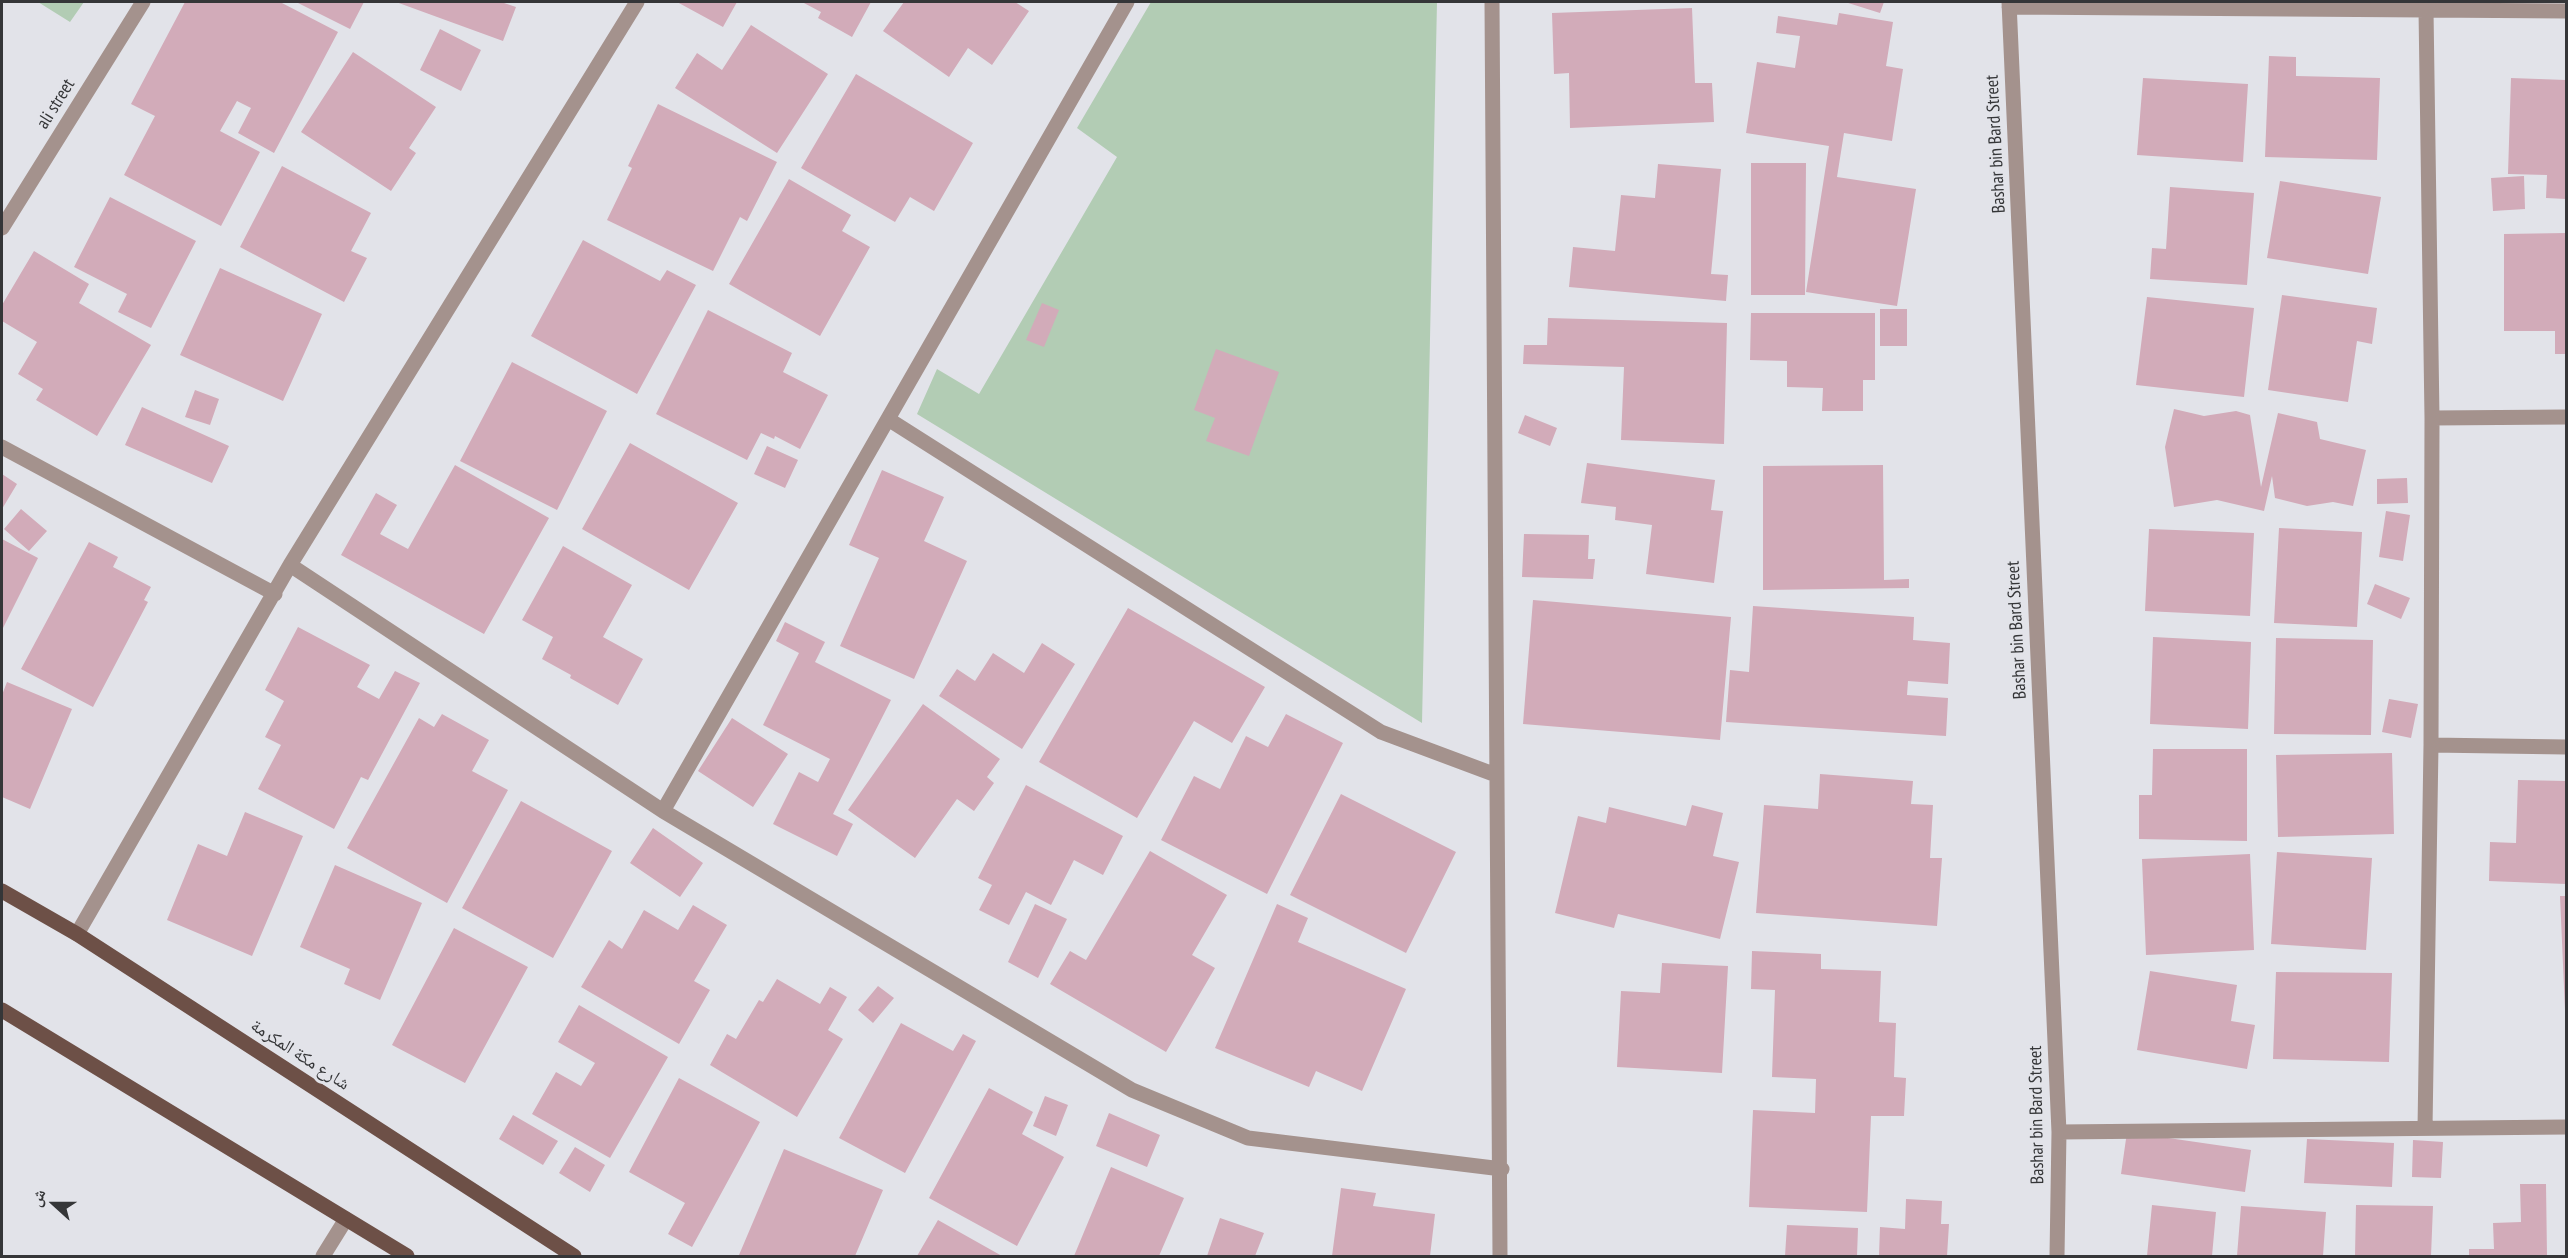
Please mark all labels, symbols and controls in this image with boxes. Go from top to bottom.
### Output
street label: Bashar bin Bard Street [1982,74,2010,214]
street label: ali street [32,75,80,133]
street label: Bashar bin Bard Street [2003,560,2031,700]
street label: شارع مكة المكرمة [246,1015,354,1095]
street label: Bashar bin Bard Street [2025,1046,2049,1184]
north arrow [24,1174,84,1234]
text: ش [25,1186,50,1209]

